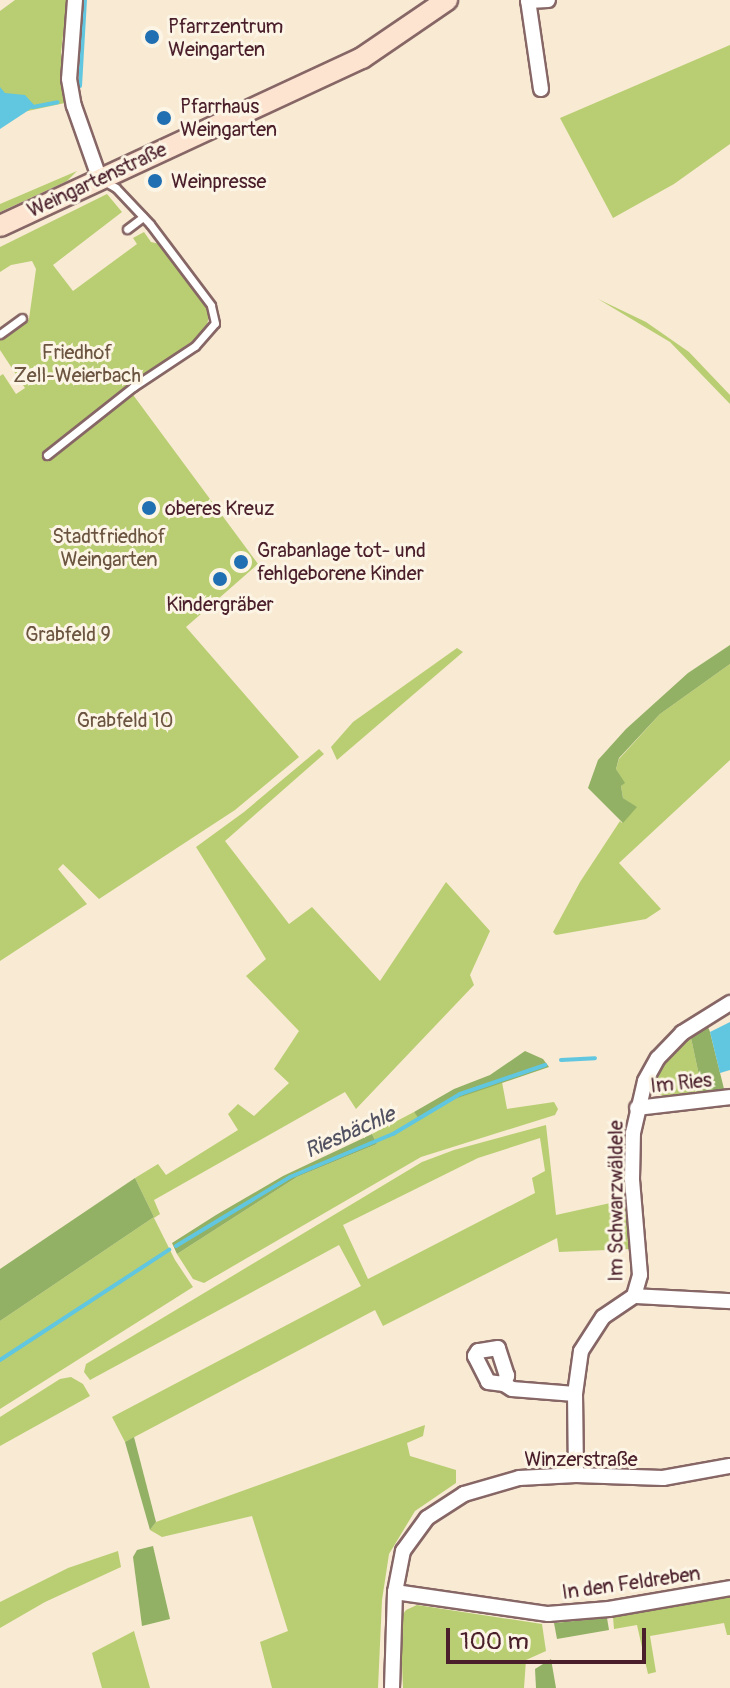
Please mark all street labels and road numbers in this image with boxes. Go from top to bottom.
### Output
street label: Weingartenstraße [24,137,170,223]
street label: Im Ries [649,1068,713,1098]
street label: Im Schwarzwäldele [604,1120,628,1282]
street label: Winzerstraße [524,1447,638,1471]
street label: In den Feldreben [560,1561,702,1605]

